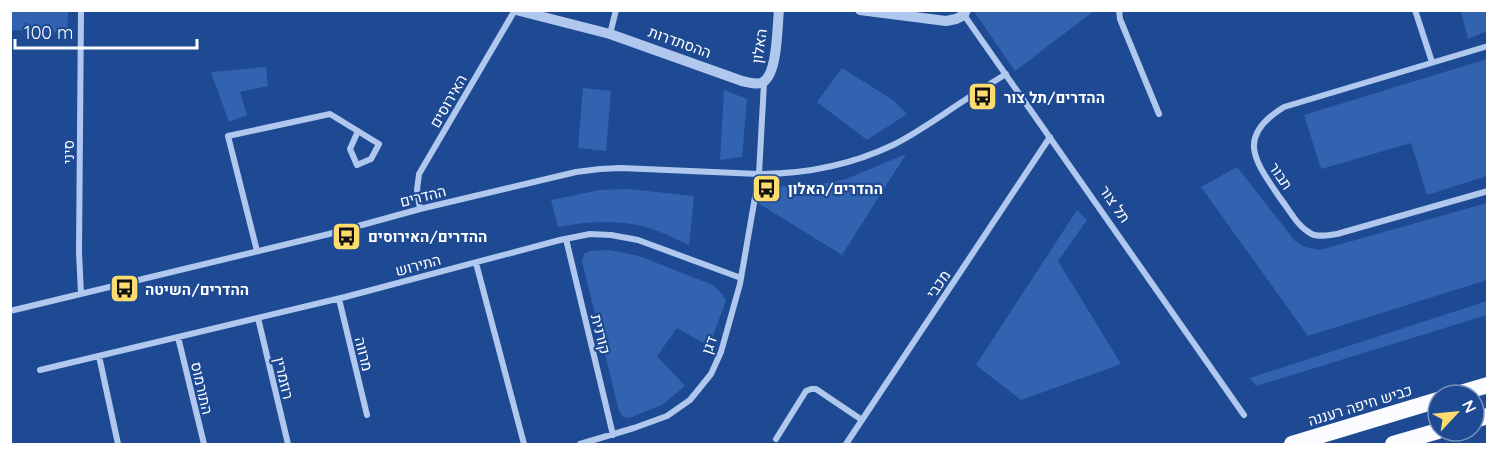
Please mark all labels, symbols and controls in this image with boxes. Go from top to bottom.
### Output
scale bar [15,12,196,50]
text: 100 m [24,21,73,44]
street label: ההסתדרות [646,22,714,62]
street label: האלון [747,27,771,65]
street label: האירוסים [425,71,471,131]
bus stop icon: ההדרים/תל צור [967,81,999,113]
place label: ההדרים/תל צור [1004,88,1105,107]
street label: סיני [59,140,78,164]
street label: תבור [1265,159,1297,193]
bus stop icon: ההדרים/האלון [751,172,783,204]
place label: ההדרים/האלון [788,179,883,198]
street label: ההדרים [398,181,448,211]
street label: תל צור [1095,182,1135,226]
bus stop icon: ההדרים/האירוסים [331,220,363,252]
place label: ההדרים/האירוסים [368,227,487,246]
street label: התירוש [393,250,443,280]
street label: מכבי [922,266,954,302]
bus stop icon: ההדרים/השיטה [108,273,140,305]
place label: ההדרים/השיטה [145,280,249,299]
street label: קורנית [587,312,615,356]
street label: דגן [697,333,721,357]
street label: מרווה [351,335,377,373]
street label: רוזמרין [270,355,298,401]
street label: התורמוס [187,360,217,416]
street label: כביש חיפה רעננה [1305,380,1415,430]
north arrow [1426,383,1486,443]
text: N [1458,397,1481,416]

